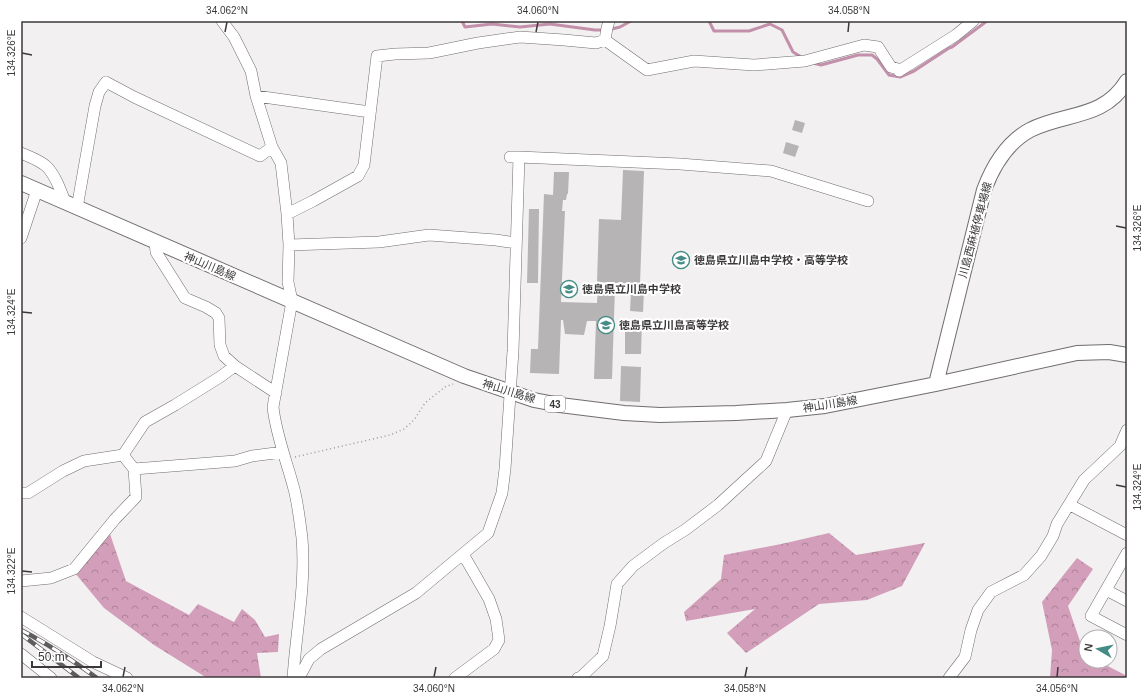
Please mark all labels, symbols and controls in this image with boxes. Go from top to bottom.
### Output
text: 34.062°N [206,5,248,16]
text: 34.060°N [517,5,559,16]
text: 34.058°N [828,5,870,16]
text: 134.326°E [6,29,17,76]
street label: 川島西麻植停車場線 [956,181,994,279]
text: 134.326°E [1132,204,1143,251]
street label: 神山川島線 [182,250,238,282]
school or university icon: 徳島県立川島中学校・高等学校 [671,250,691,270]
place label: 徳島県立川島中学校・高等学校 [694,254,848,266]
school or university icon: 徳島県立川島中学校 [559,279,579,299]
place label: 徳島県立川島中学校 [582,283,681,295]
text: 134.324°E [6,288,17,335]
school or university icon: 徳島県立川島高等学校 [596,315,616,335]
place label: 徳島県立川島高等学校 [619,319,729,331]
street label: 神山川島線 [481,377,537,405]
street label: 神山川島線 [802,394,858,414]
road number: 43 [545,396,565,412]
text: 134.324°E [1132,463,1143,510]
text: 134.322°E [6,547,17,594]
north arrow [1078,629,1118,669]
scale bar [32,643,101,669]
text: N [1082,643,1095,652]
text: 50 m [38,650,65,664]
text: 34.062°N [102,683,144,694]
text: 34.060°N [413,683,455,694]
text: 34.058°N [724,683,766,694]
text: 34.056°N [1036,683,1078,694]

